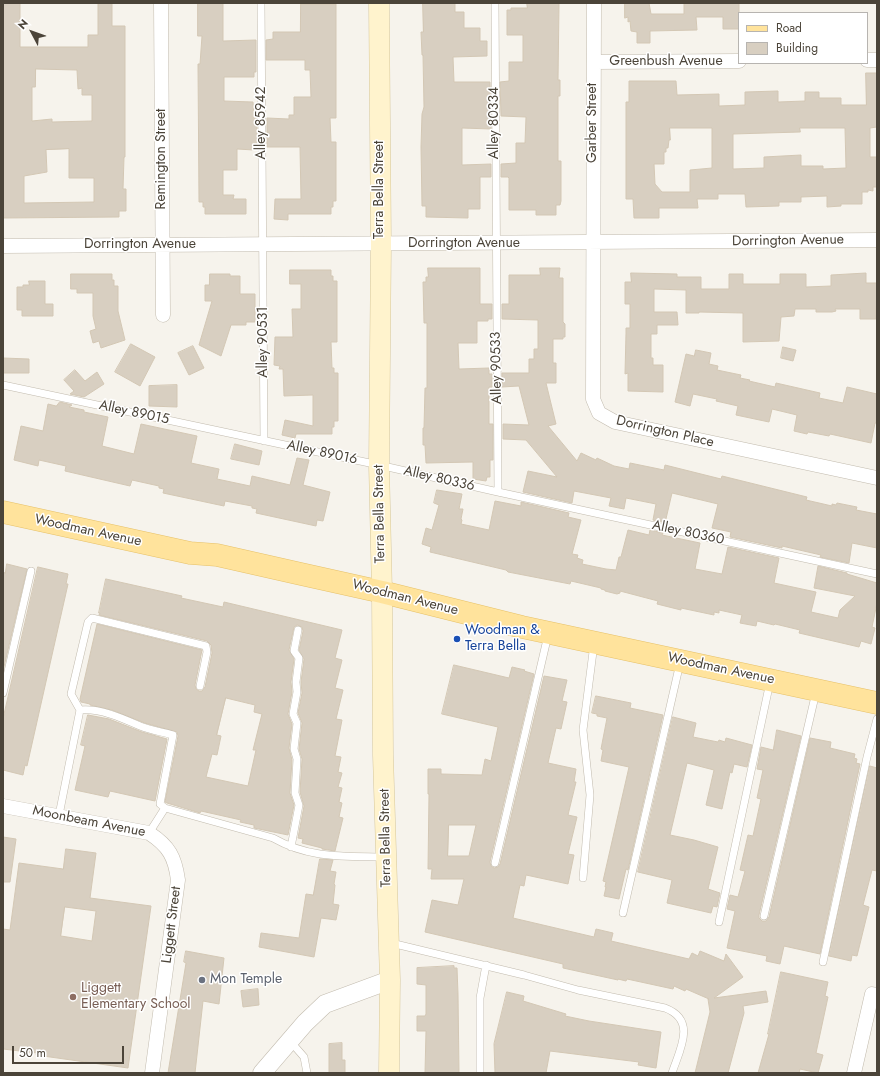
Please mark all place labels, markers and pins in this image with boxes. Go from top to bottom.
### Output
place label: Woodman & Terra Bella [465,623,540,656]
marker: Woodman & Terra Bella [452,634,462,644]
place label: Mon Temple [210,972,282,988]
marker: Mon Temple [197,975,207,985]
place label: Liggett Elementary School [81,981,191,1014]
marker: Liggett Elementary School [68,992,78,1002]

